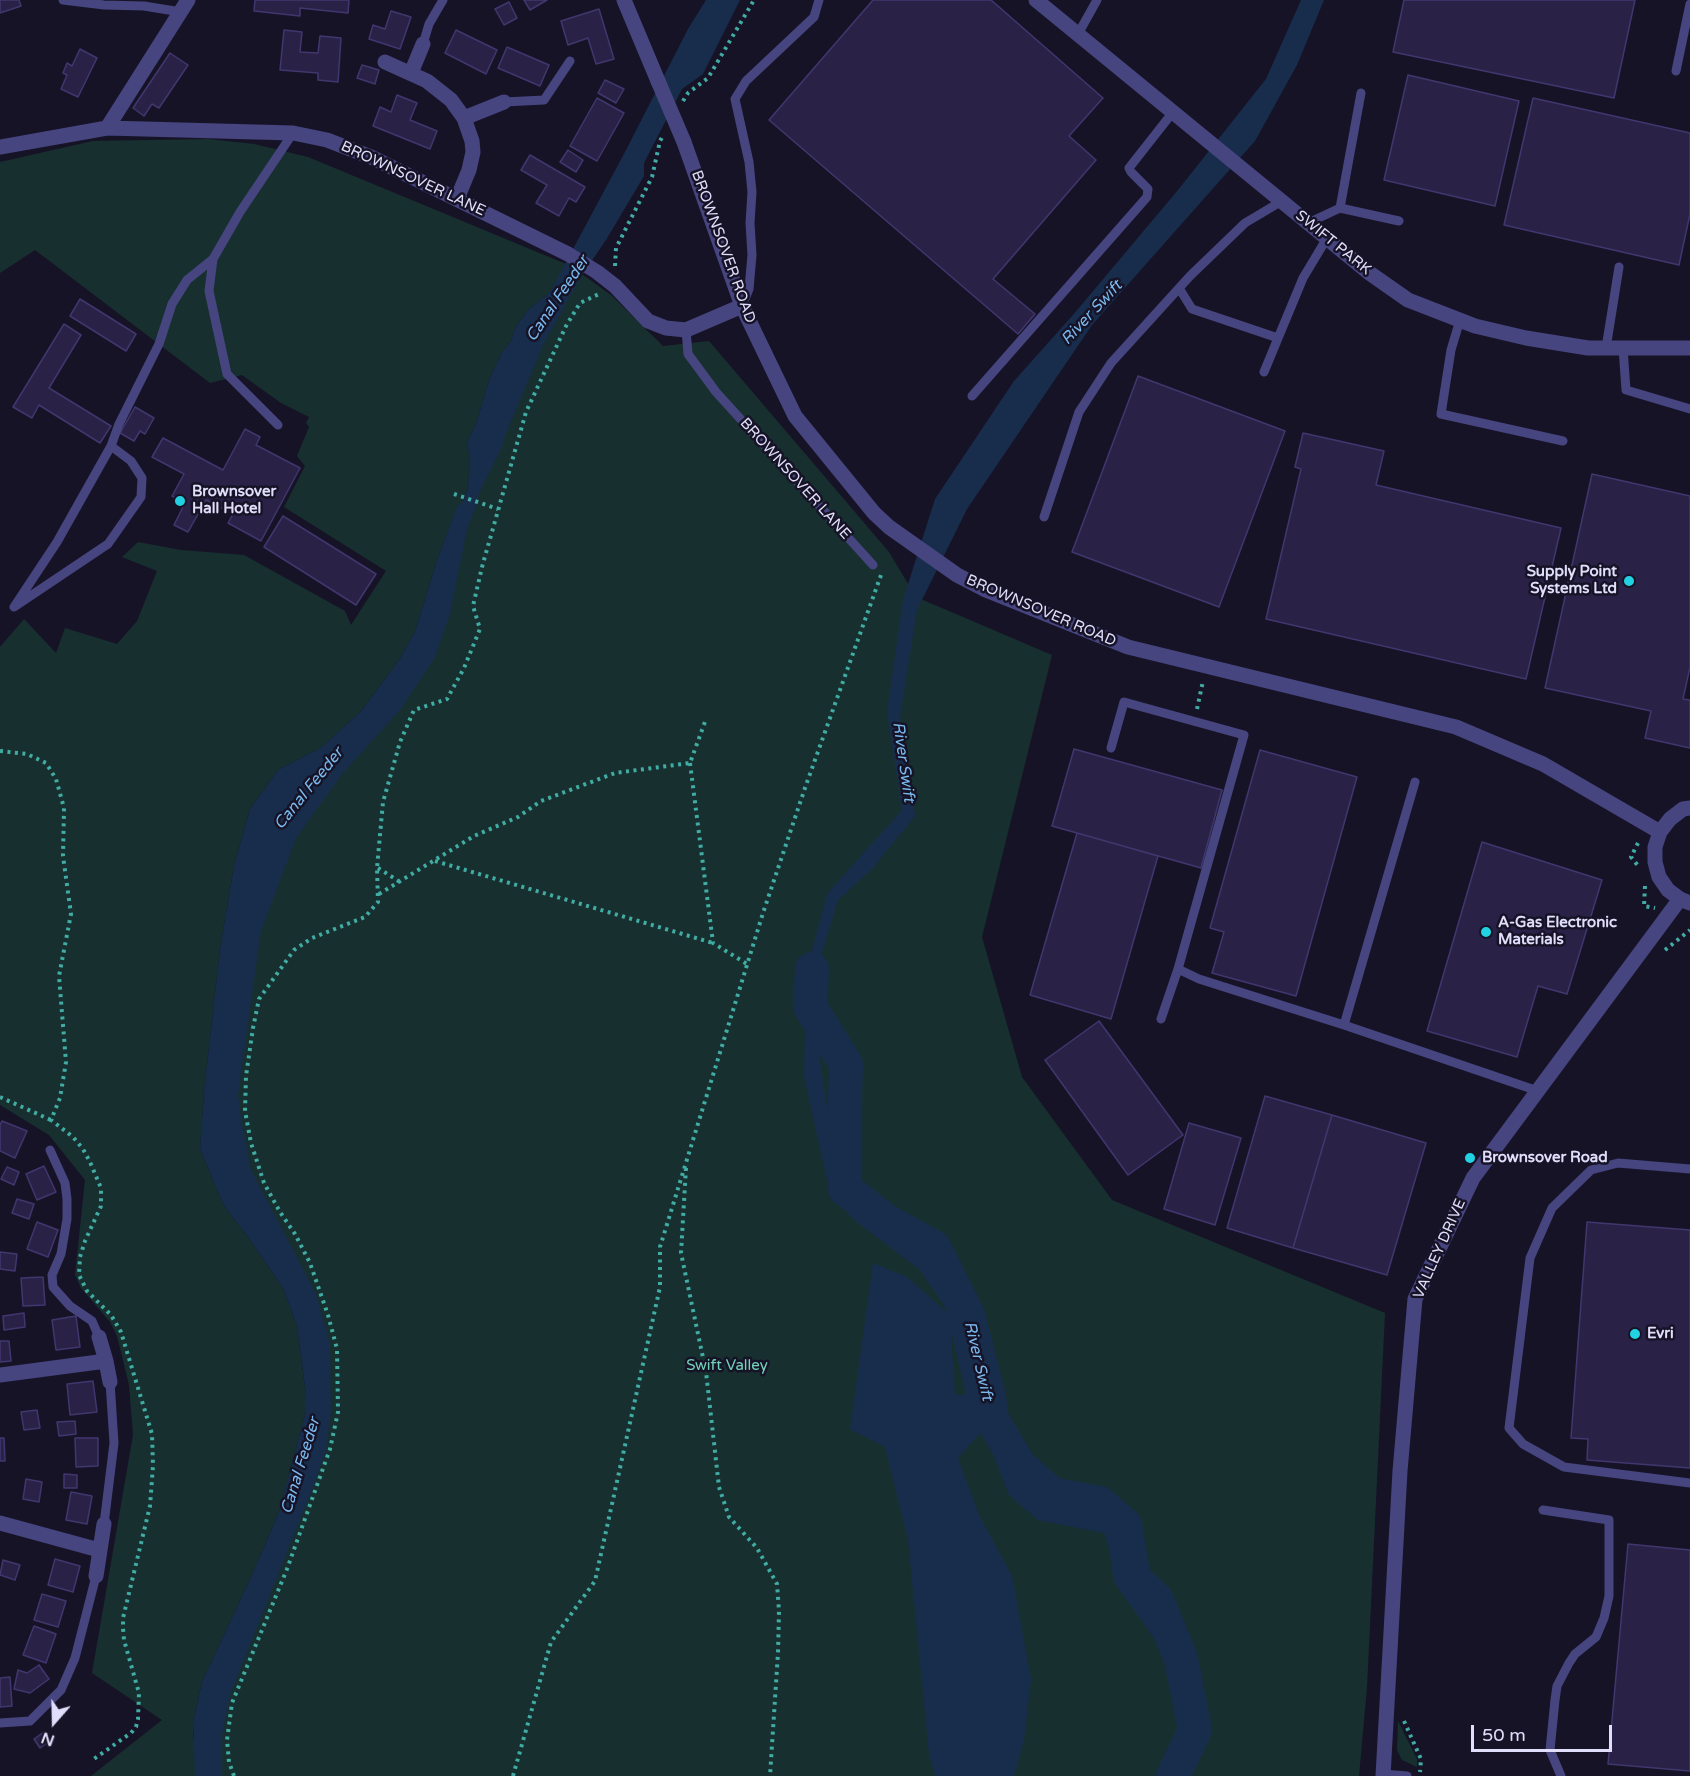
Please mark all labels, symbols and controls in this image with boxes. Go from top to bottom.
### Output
street label: BROWNSOVER LANE [338,138,488,220]
street label: BROWNSOVER ROAD [687,168,759,326]
street label: SWIFT PARK [1292,207,1374,279]
water label: Canal Feeder [522,252,594,346]
water label: River Swift [1057,277,1127,349]
street label: BROWNSOVER LANE [736,414,854,544]
place label: Brownsover Hall Hotel [192,483,276,518]
marker: Brownsover Hall Hotel [173,494,187,508]
place label: Supply Point Systems Ltd [1527,563,1617,598]
street label: BROWNSOVER ROAD [963,571,1119,651]
marker: Supply Point Systems Ltd [1622,574,1636,588]
water label: River Swift [888,720,918,804]
water label: Canal Feeder [270,744,348,834]
place label: A-Gas Electronic Materials [1498,914,1617,949]
marker: A-Gas Electronic Materials [1479,925,1493,939]
place label: Brownsover Road [1482,1149,1608,1167]
marker: Brownsover Road [1463,1151,1477,1165]
street label: VALLEY DRIVE [1410,1196,1470,1302]
water label: River Swift [960,1319,996,1403]
place label: Evri [1647,1325,1674,1343]
marker: Evri [1628,1327,1642,1341]
park label: Swift Valley [686,1357,768,1375]
water label: Canal Feeder [277,1416,325,1516]
north arrow [24,1692,84,1752]
scale bar [1474,1713,1615,1751]
text: 50 m [1482,1724,1526,1746]
text: N [38,1727,57,1751]

